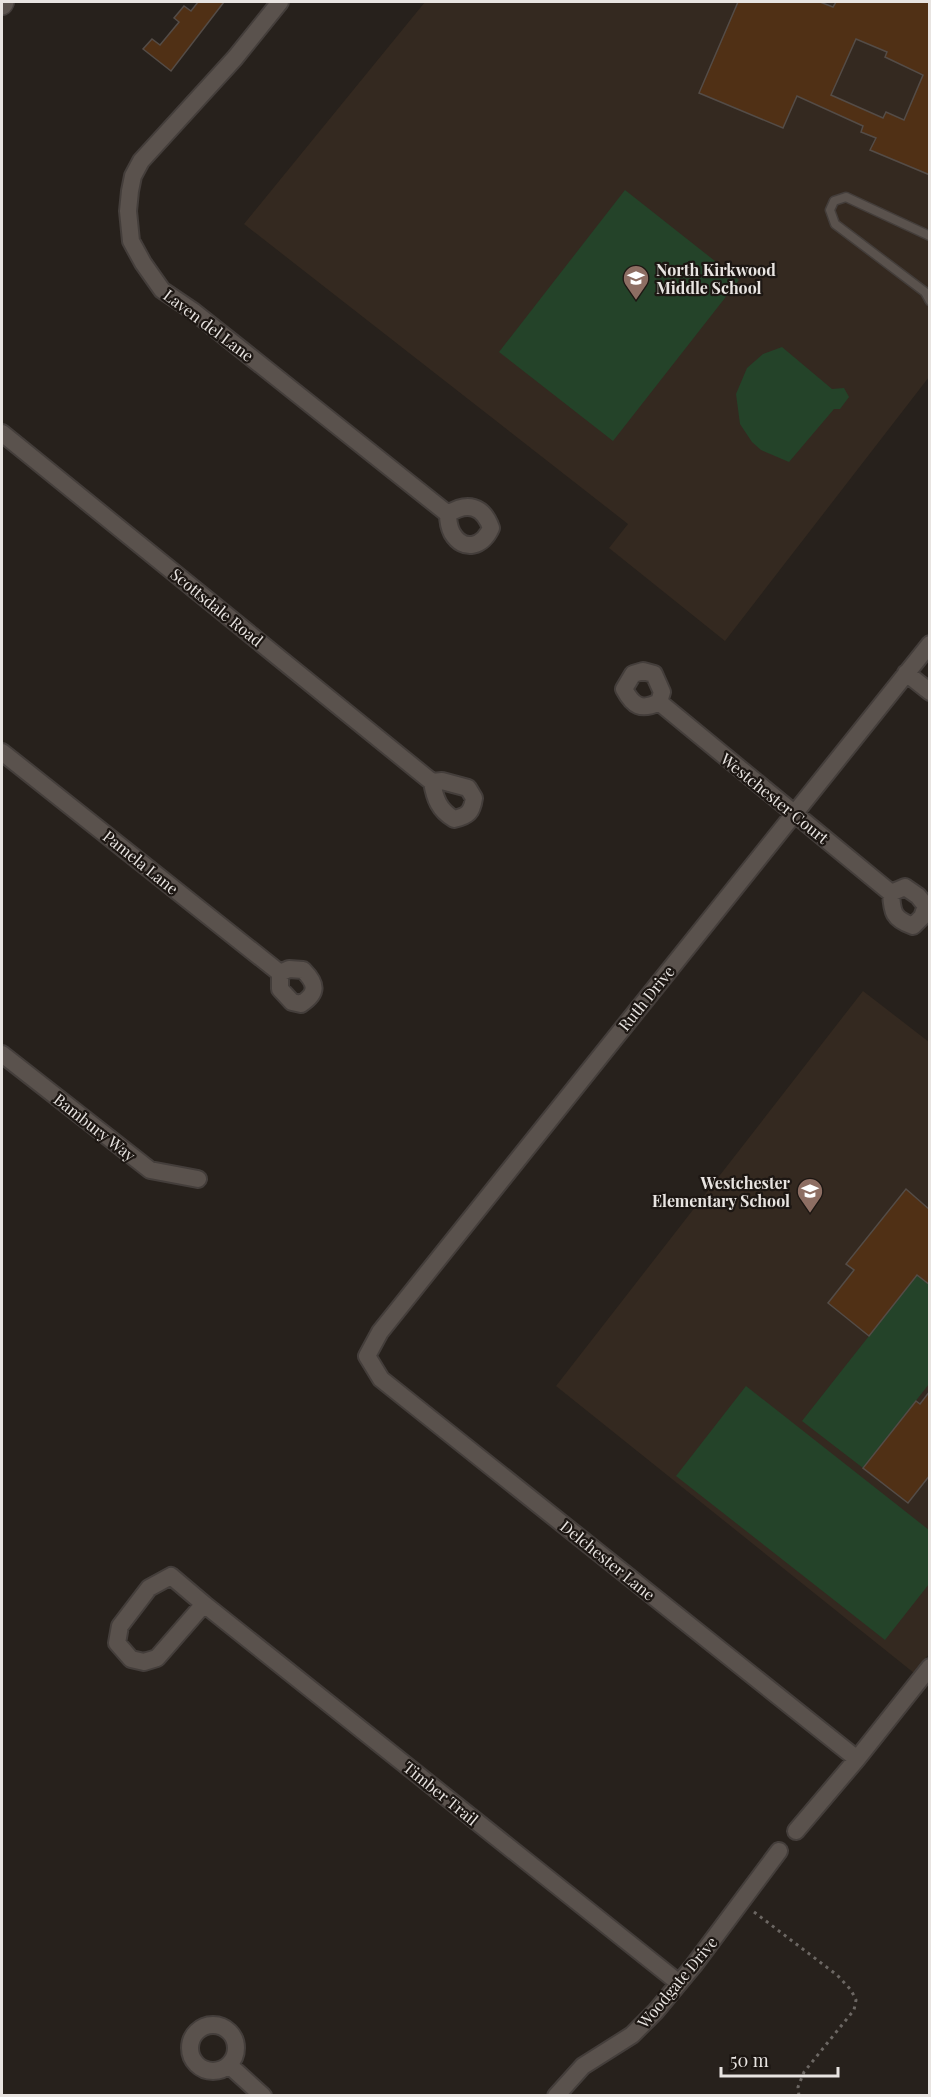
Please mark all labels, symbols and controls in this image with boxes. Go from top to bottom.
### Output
place label: North Kirkwood Middle School [656,259,776,298]
school or university icon: North Kirkwood Middle School [621,263,651,301]
street label: Laven del Lane [160,284,258,366]
street label: Scottsdale Road [166,563,268,651]
street label: Westchester Court [716,747,834,848]
street label: Pamela Lane [99,825,183,899]
street label: Ruth Drive [613,961,679,1035]
street label: Bambury Way [50,1088,140,1166]
place label: Westchester Elementary School [652,1172,791,1211]
school or university icon: Westchester Elementary School [795,1176,825,1214]
street label: Delchester Lane [556,1515,660,1605]
street label: Timber Trail [399,1756,483,1830]
street label: Woodgate Drive [632,1932,721,2033]
scale bar [721,2040,838,2078]
text: 50 m [730,2048,769,2072]

